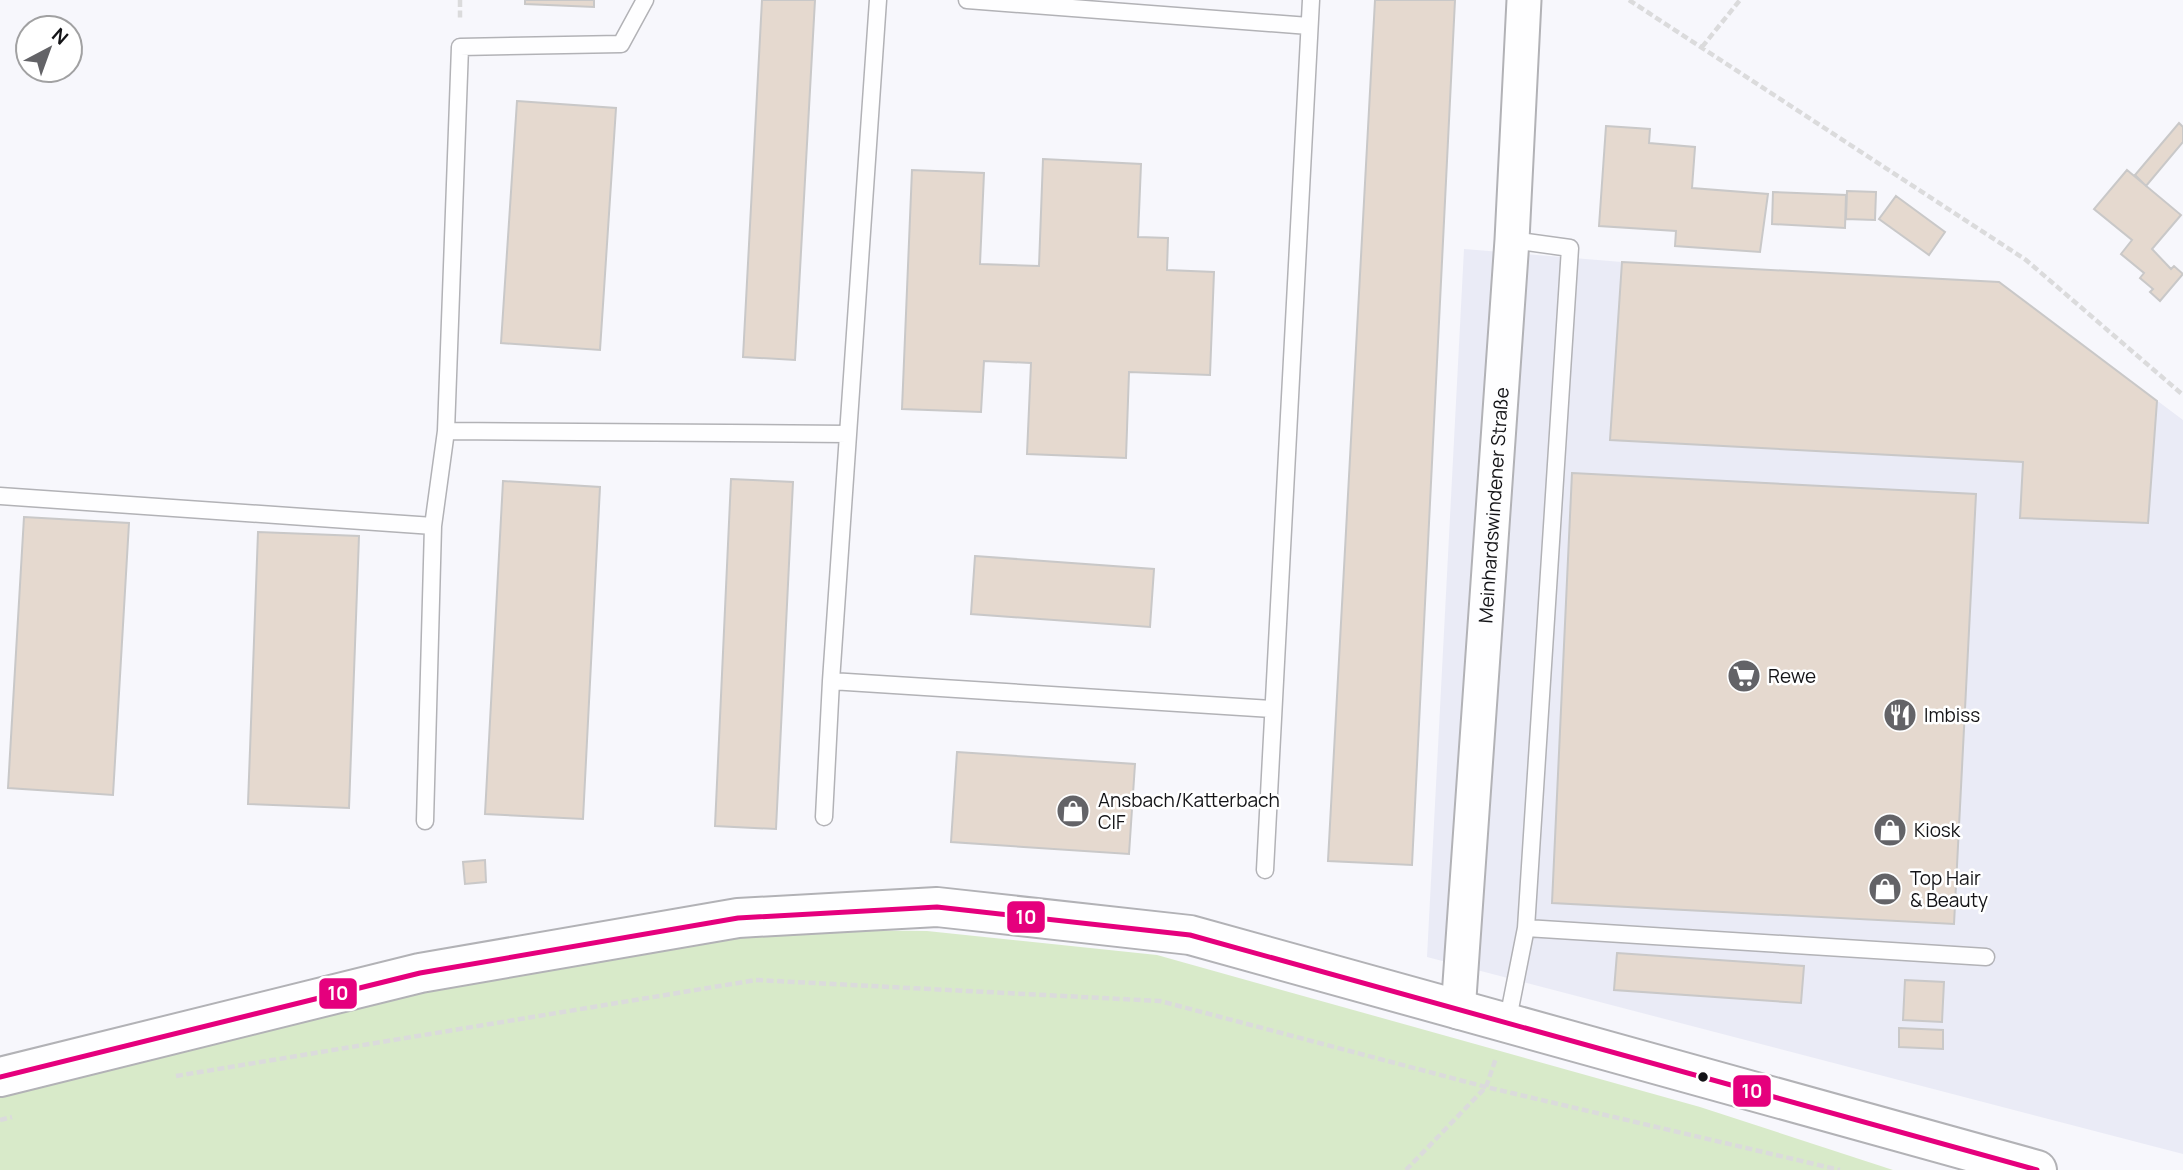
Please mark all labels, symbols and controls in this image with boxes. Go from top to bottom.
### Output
north arrow [14,14,84,84]
text: N [46,22,74,50]
street label: Meinhardswindener Straße [1472,386,1515,624]
supermarket icon: Rewe [1725,657,1763,695]
place label: Rewe [1768,663,1816,689]
restaurant icon: Imbiss [1881,696,1919,734]
place label: Imbiss [1924,702,1980,728]
place label: Ansbach/Katterbach CIF [1098,787,1280,835]
shop icon: Ansbach/Katterbach CIF [1054,792,1092,830]
shop icon: Kiosk [1871,811,1909,849]
place label: Kiosk [1914,817,1961,843]
place label: Top Hair & Beauty [1910,865,1988,913]
shop icon: Top Hair & Beauty [1866,870,1904,908]
line badge: 10 [1006,900,1046,934]
text: 10 [1016,904,1036,930]
line badge: 10 [318,977,358,1010]
text: 10 [328,980,348,1006]
unlabelled marker [1696,1070,1710,1084]
line badge: 10 [1732,1074,1772,1108]
text: 10 [1742,1078,1762,1104]

